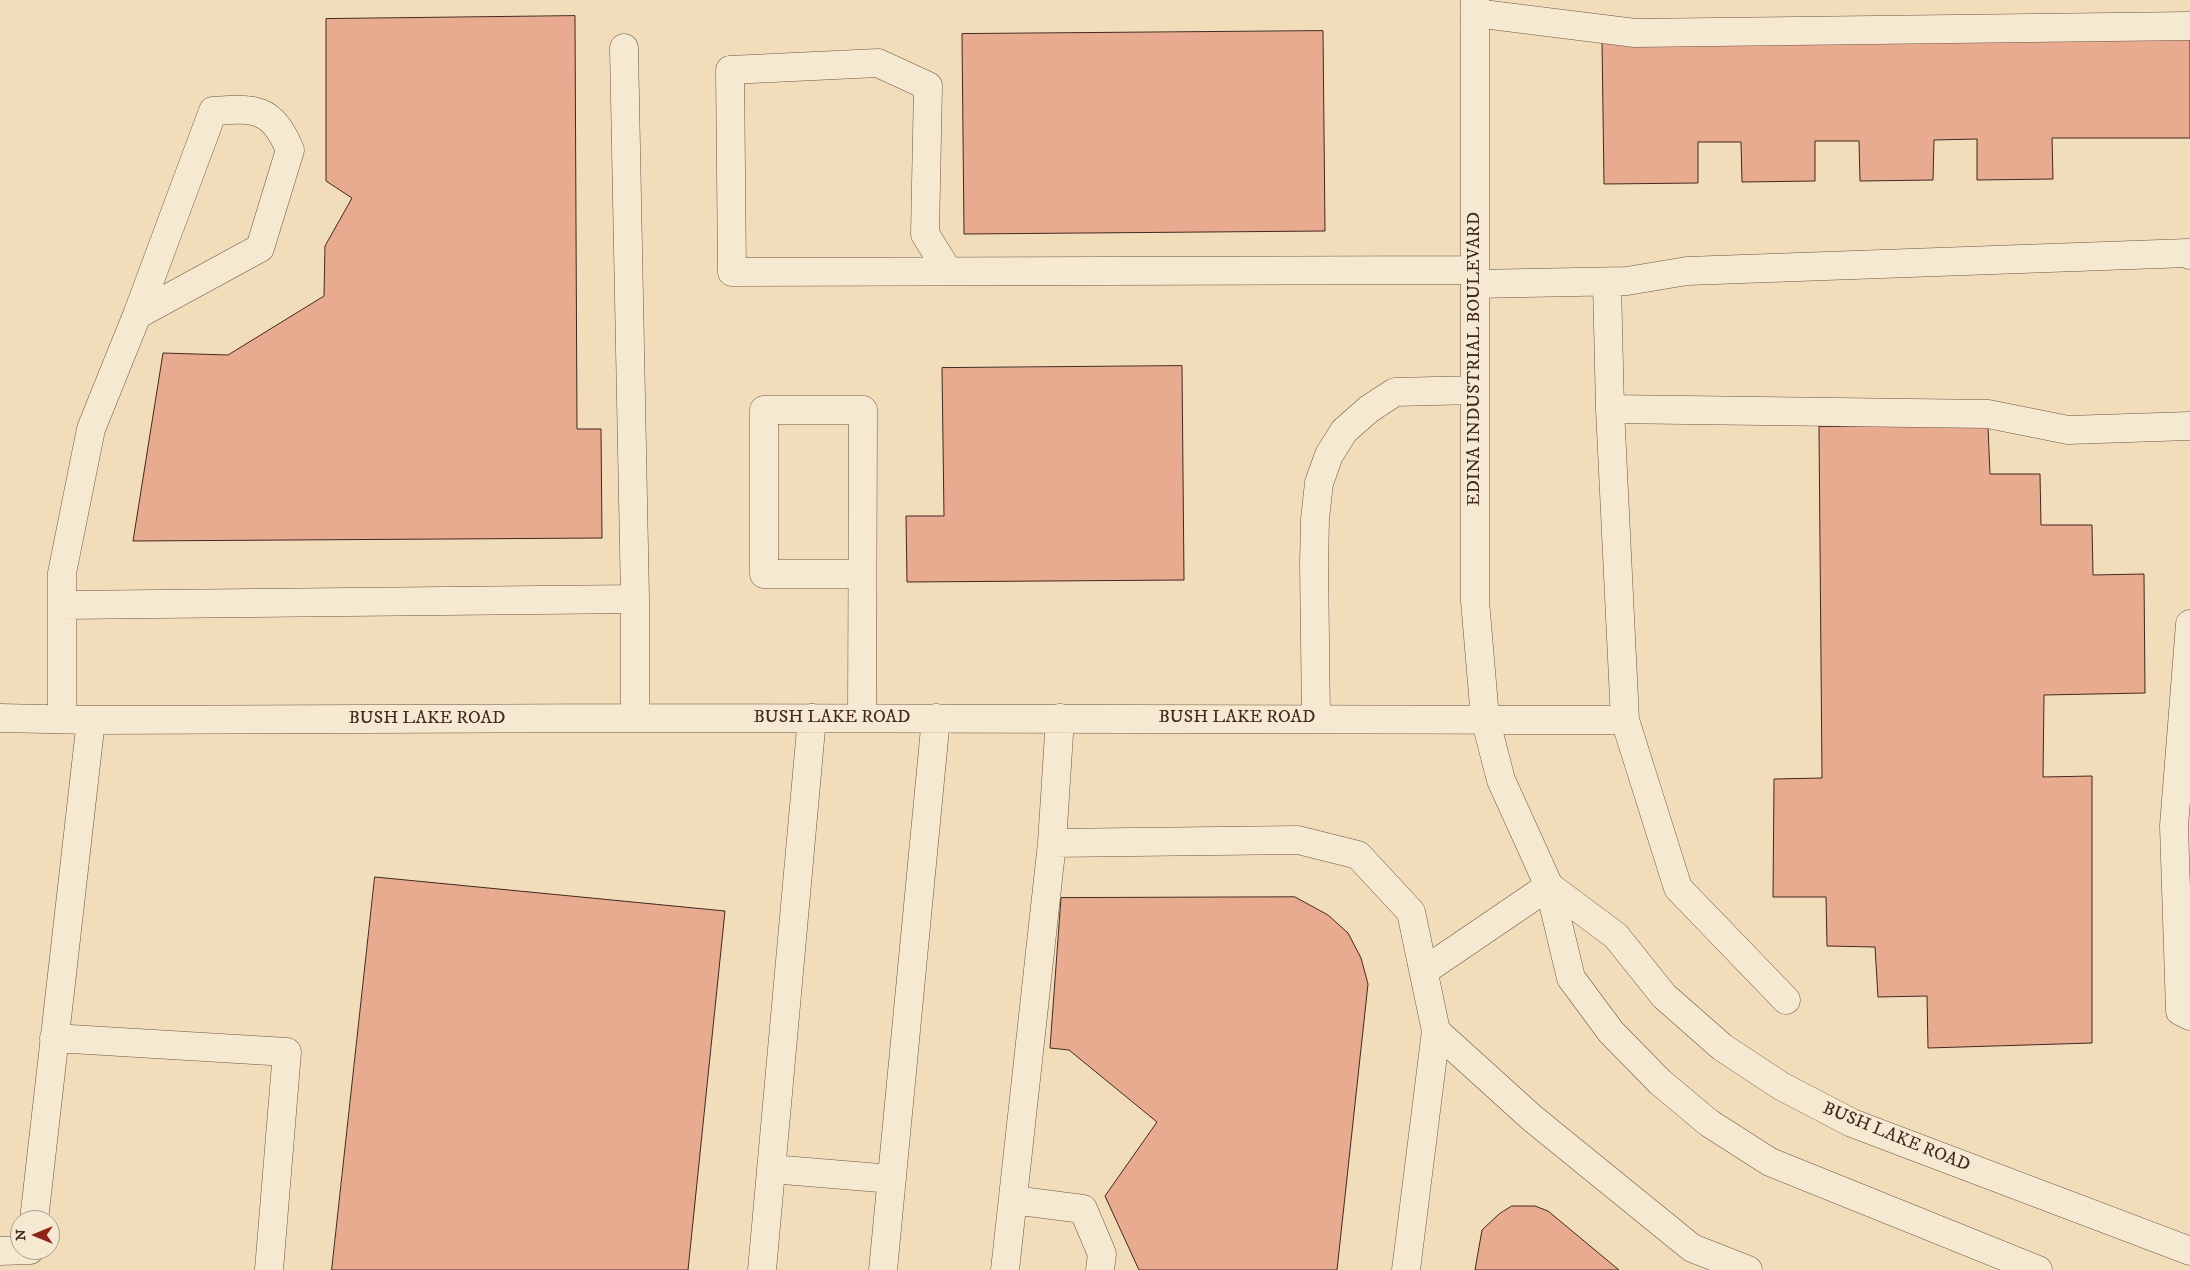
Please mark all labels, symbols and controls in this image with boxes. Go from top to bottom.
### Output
street label: EDINA INDUSTRIAL BOULEVARD [1464,212,1486,506]
street label: BUSH LAKE ROAD [754,707,910,729]
street label: BUSH LAKE ROAD [1159,707,1315,729]
street label: BUSH LAKE ROAD [349,708,505,730]
street label: BUSH LAKE ROAD [1819,1099,1973,1177]
north arrow [10,1210,60,1260]
text: N [12,1229,30,1241]

